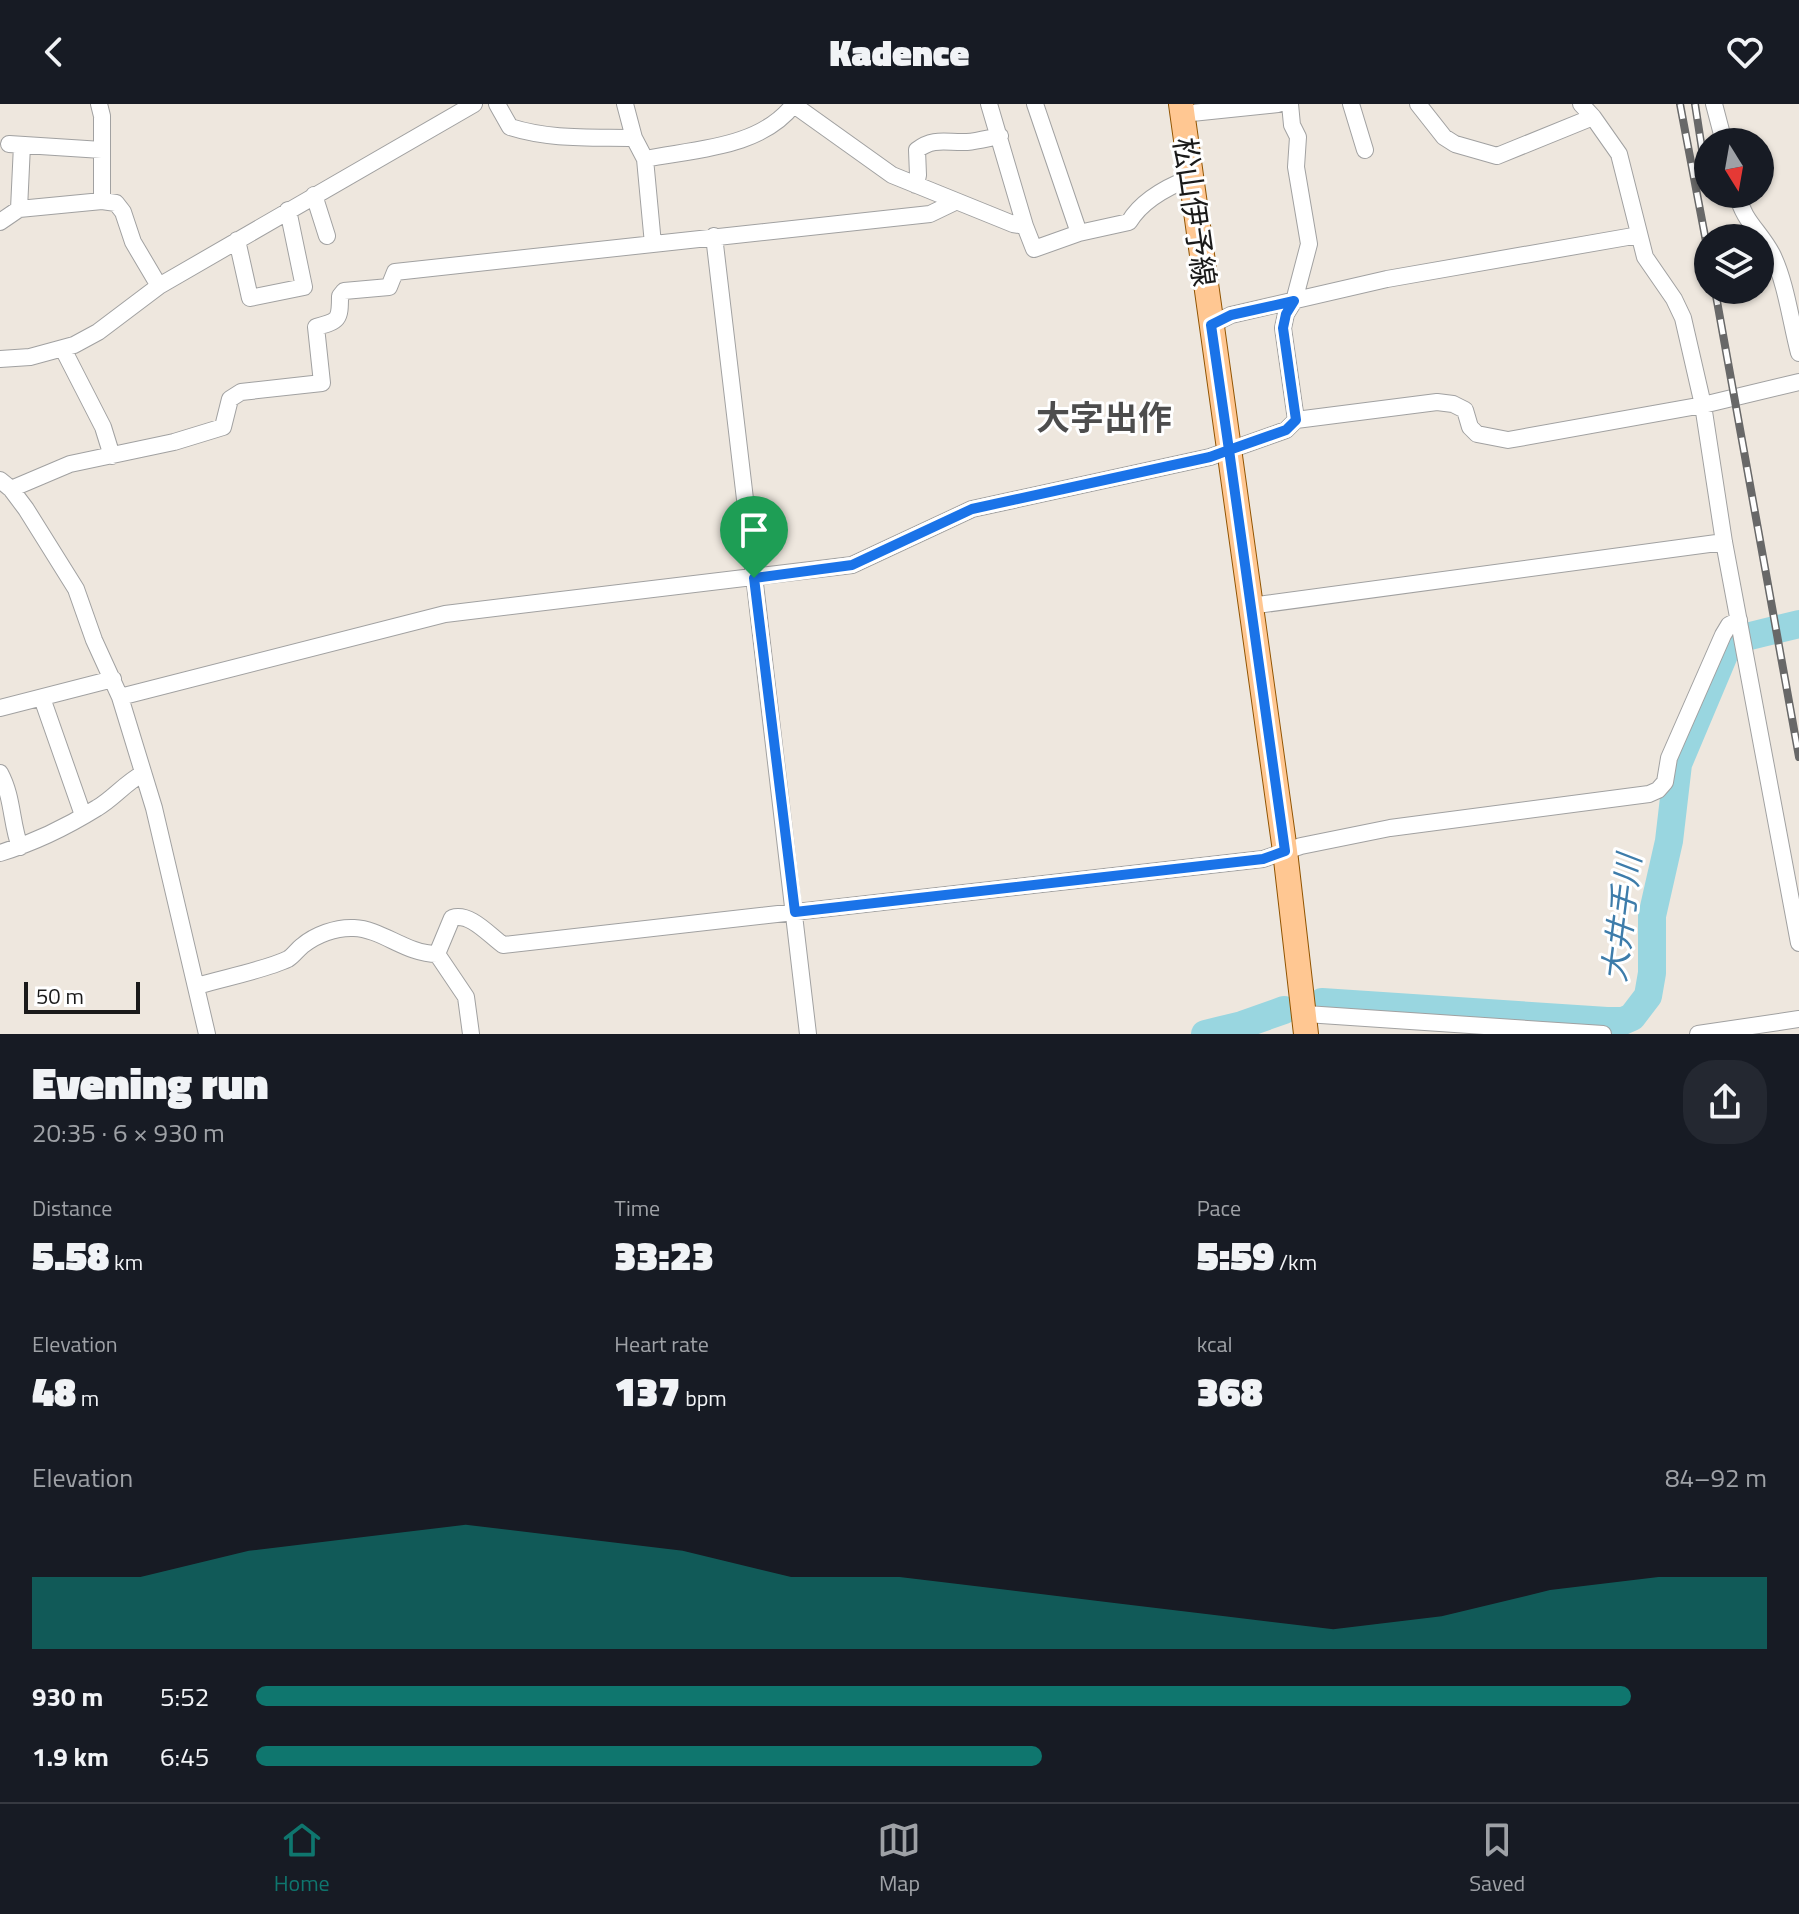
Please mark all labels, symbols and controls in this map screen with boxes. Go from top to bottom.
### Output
text: Kadence [830,25,969,80]
icon: back [32,30,76,74]
icon: heart [1723,30,1767,74]
north arrow [1694,128,1774,208]
map controls [1694,128,1774,304]
street label: 松山伊予線 [1162,135,1228,289]
button: layers [1694,224,1774,304]
district label: 大字出作 [1036,391,1172,443]
pin [720,496,788,578]
icon: arrive [732,508,776,552]
water label: 大井手川 [1589,849,1653,984]
scale bar [24,978,140,1014]
text: 50 m [36,979,84,1013]
text: Evening run [32,1049,269,1116]
button: share [1683,1060,1767,1144]
text: 20:35 · 6 × 930 m [32,1113,225,1152]
text: Distance [32,1191,112,1225]
text: Time [614,1191,660,1225]
text: Pace [1197,1191,1241,1225]
text: 5.58 [32,1225,109,1286]
text: 33:23 [614,1225,714,1286]
text: 5:59 [1197,1225,1274,1286]
text: km [109,1245,143,1279]
text: /km [1274,1245,1317,1279]
text: Elevation [32,1327,118,1361]
text: Heart rate [614,1327,709,1361]
text: kcal [1197,1327,1233,1361]
text: 48 [32,1361,76,1422]
text: 137 [614,1361,680,1422]
text: 368 [1197,1361,1263,1422]
text: m [76,1381,99,1415]
text: bpm [680,1381,727,1415]
text: Elevation [32,1458,133,1497]
text: 84–92 m [1665,1458,1767,1497]
text: 930 m [32,1677,103,1716]
text: 5:52 [160,1677,209,1716]
text: 1.9 km [32,1737,109,1776]
text: 6:45 [160,1737,209,1776]
tab: Home [274,1818,330,1900]
tab: Map [877,1818,921,1900]
tab: Saved [1469,1818,1525,1900]

